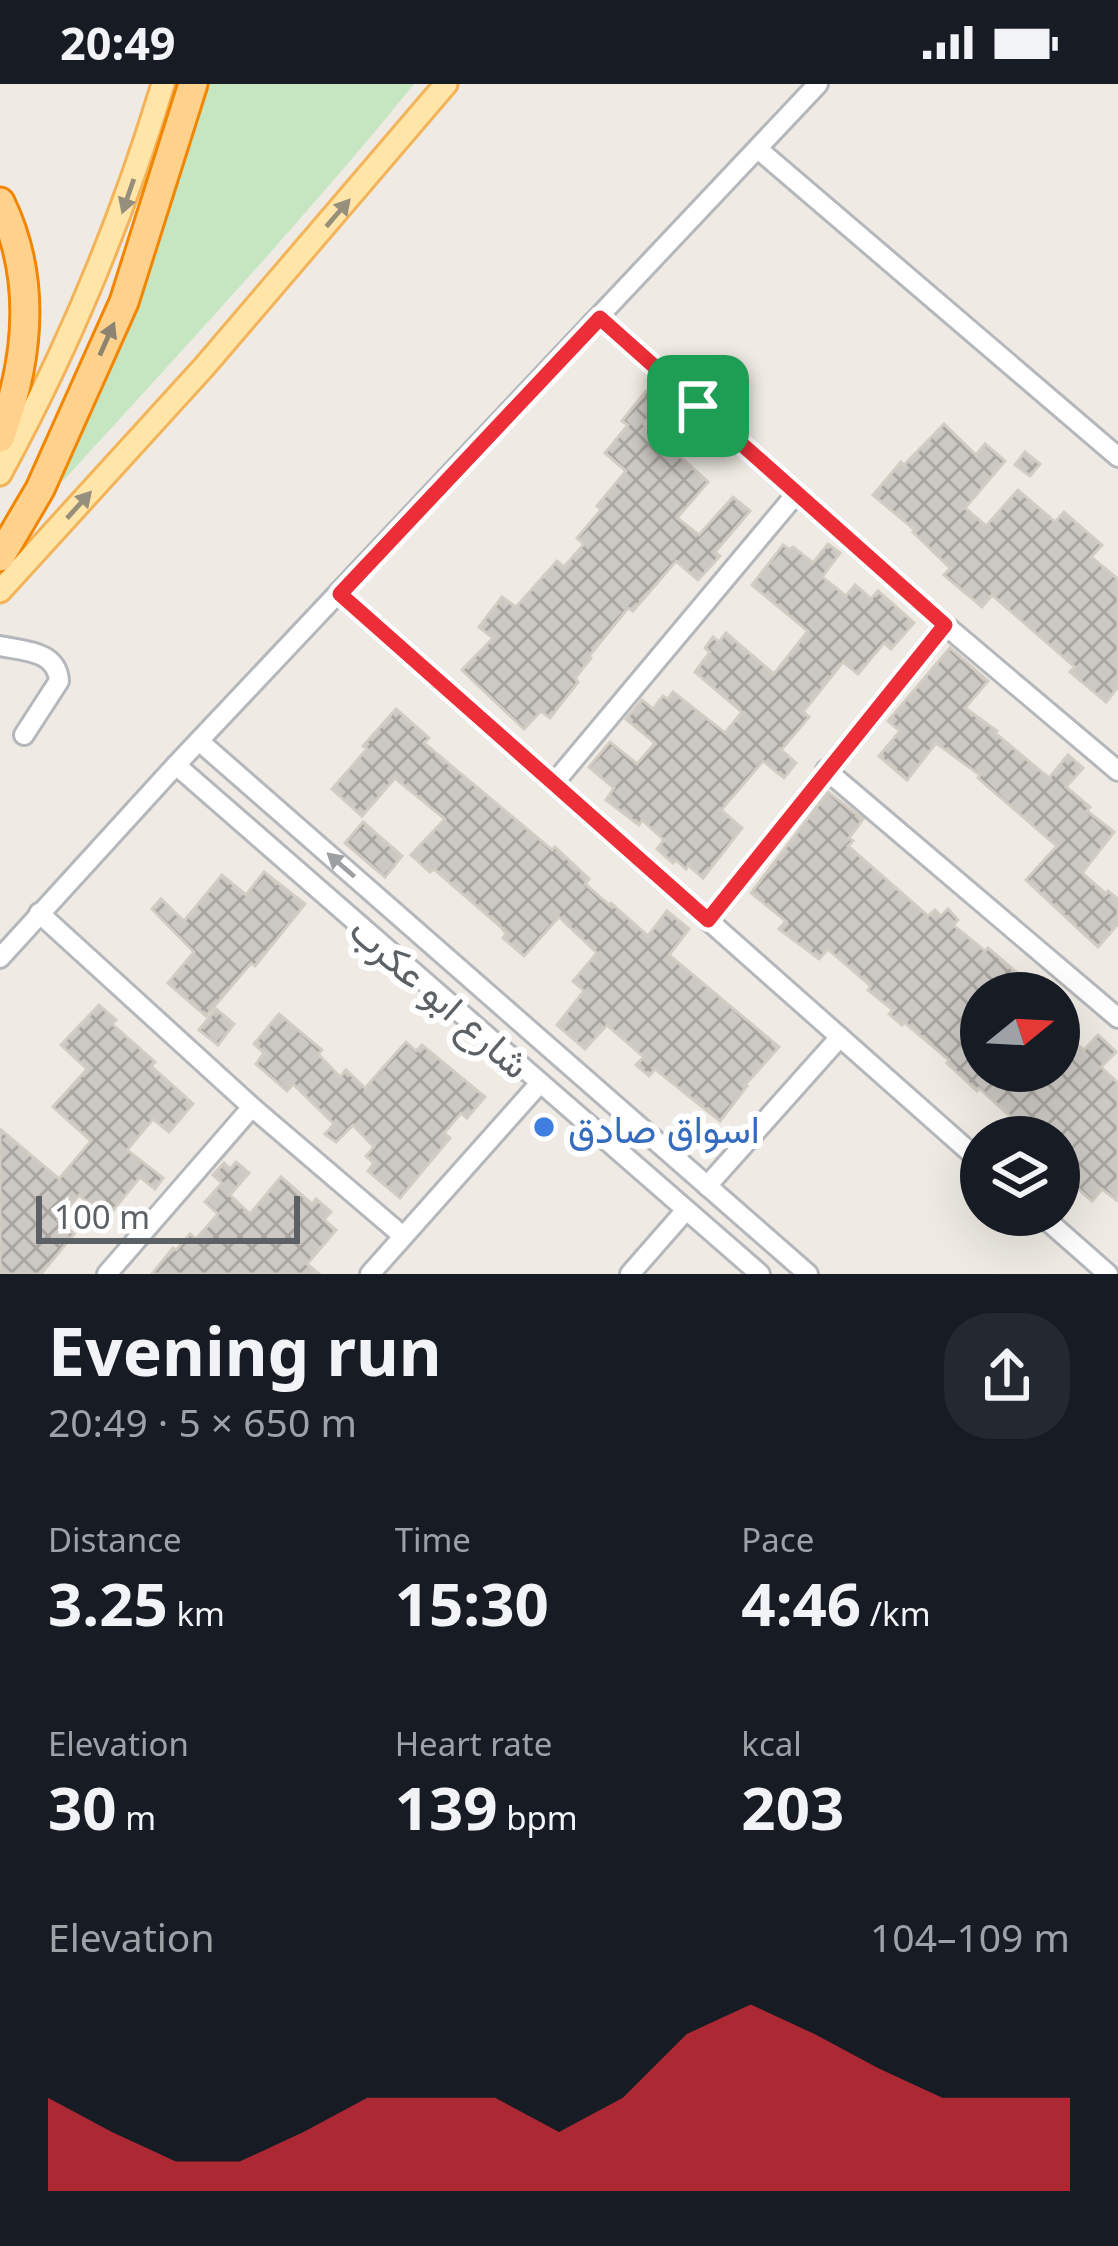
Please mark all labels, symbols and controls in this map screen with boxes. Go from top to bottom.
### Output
text: 20:49 [60,12,176,73]
one-way arrow [117,178,136,214]
one-way arrow [324,198,351,228]
one-way arrow [98,321,118,356]
pin [647,355,749,457]
icon: arrive [665,373,731,439]
one-way arrow [65,490,92,519]
one-way arrow [326,852,355,879]
street label: شارع ابو عكرب [338,903,543,1091]
north arrow [960,972,1080,1092]
map controls [960,972,1080,1236]
place label: اسواق صادق [568,1101,760,1154]
marker: اسواق صادق [531,1114,557,1140]
button: layers [960,1116,1080,1236]
scale bar [36,1190,300,1243]
text: 100 m [54,1194,150,1239]
text: Evening run [48,1305,442,1395]
button: share [944,1313,1070,1439]
text: 20:49 · 5 × 650 m [48,1395,357,1448]
text: Distance [48,1517,182,1562]
text: Time [395,1517,471,1562]
text: Pace [741,1517,814,1562]
text: 3.25 [48,1562,168,1644]
text: 15:30 [395,1562,549,1644]
text: 4:46 [741,1562,861,1644]
text: km [168,1591,225,1636]
text: /km [861,1591,931,1636]
text: Elevation [48,1721,189,1766]
text: Heart rate [395,1721,552,1766]
text: kcal [741,1721,802,1766]
text: 30 [48,1766,117,1848]
text: 139 [395,1766,498,1848]
text: 203 [741,1766,844,1848]
text: m [117,1795,156,1840]
text: bpm [498,1795,578,1840]
text: Elevation [48,1910,215,1963]
text: 104–109 m [870,1910,1070,1963]

